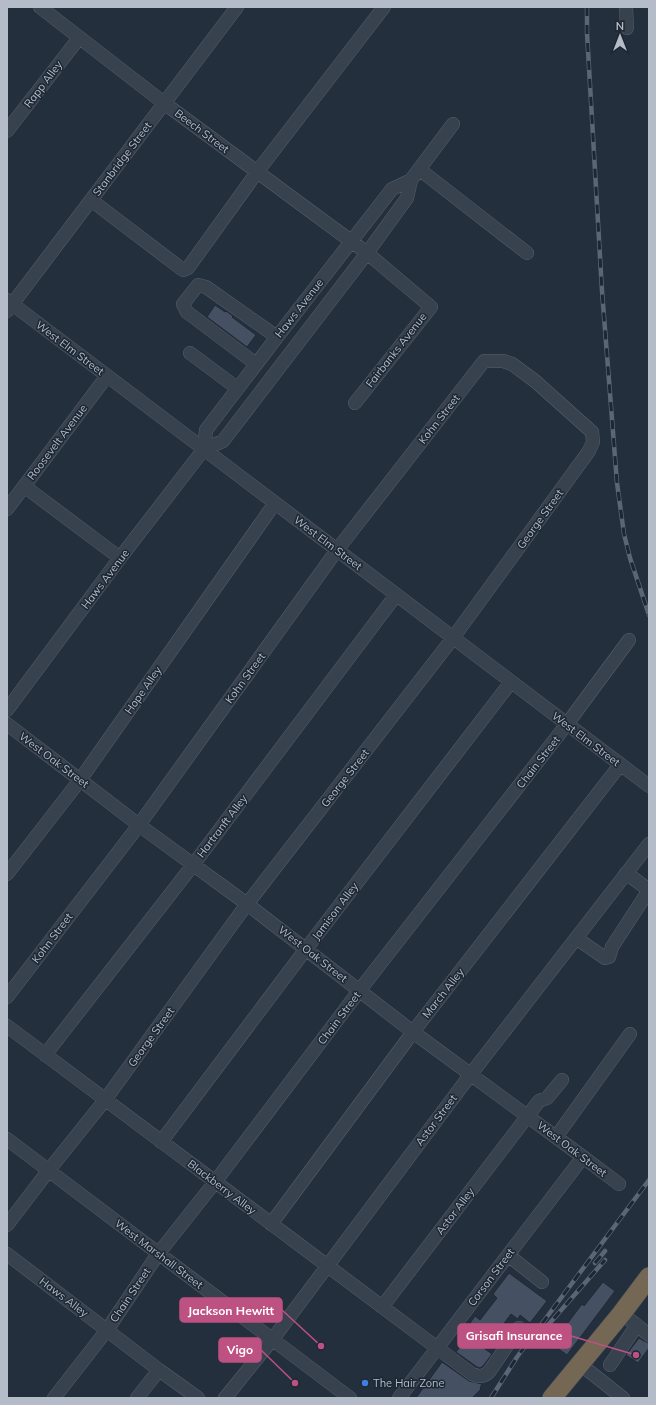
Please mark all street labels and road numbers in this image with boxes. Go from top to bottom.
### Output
street label: Rapp Alley [21,58,65,110]
street label: Beech Street [172,106,232,156]
street label: Stanbridge Street [89,119,155,199]
street label: Haws Avenue [272,276,326,340]
street label: Fairbanks Avenue [362,310,430,390]
street label: West Elm Street [33,318,107,378]
street label: Kohn Street [415,391,463,447]
street label: Roosevelt Avenue [24,402,90,482]
street label: George Street [514,486,566,551]
street label: West Elm Street [291,513,365,573]
street label: Haws Avenue [78,546,132,612]
street label: Kohn Street [222,650,268,706]
street label: Hope Alley [121,663,165,717]
street label: West Elm Street [549,709,623,769]
street label: West Oak Street [16,729,92,791]
street label: Chain Street [513,733,563,791]
street label: George Street [318,746,372,810]
street label: Hartranft Alley [194,792,250,860]
street label: Jamison Alley [309,879,361,943]
street label: Kohn Street [29,910,76,966]
street label: West Oak Street [276,923,350,985]
street label: March Alley [419,965,467,1021]
street label: Chain Street [314,989,364,1047]
street label: George Street [125,1004,177,1069]
street label: Astor Street [412,1091,460,1148]
street label: West Oak Street [534,1118,610,1180]
street label: Blackberry Alley [185,1157,259,1218]
street label: Astor Alley [433,1185,477,1237]
street label: West Marshall Street [112,1216,206,1292]
street label: Corson Street [465,1245,517,1309]
street label: Chain Street [107,1265,153,1325]
street label: Haws Alley [37,1274,91,1320]

